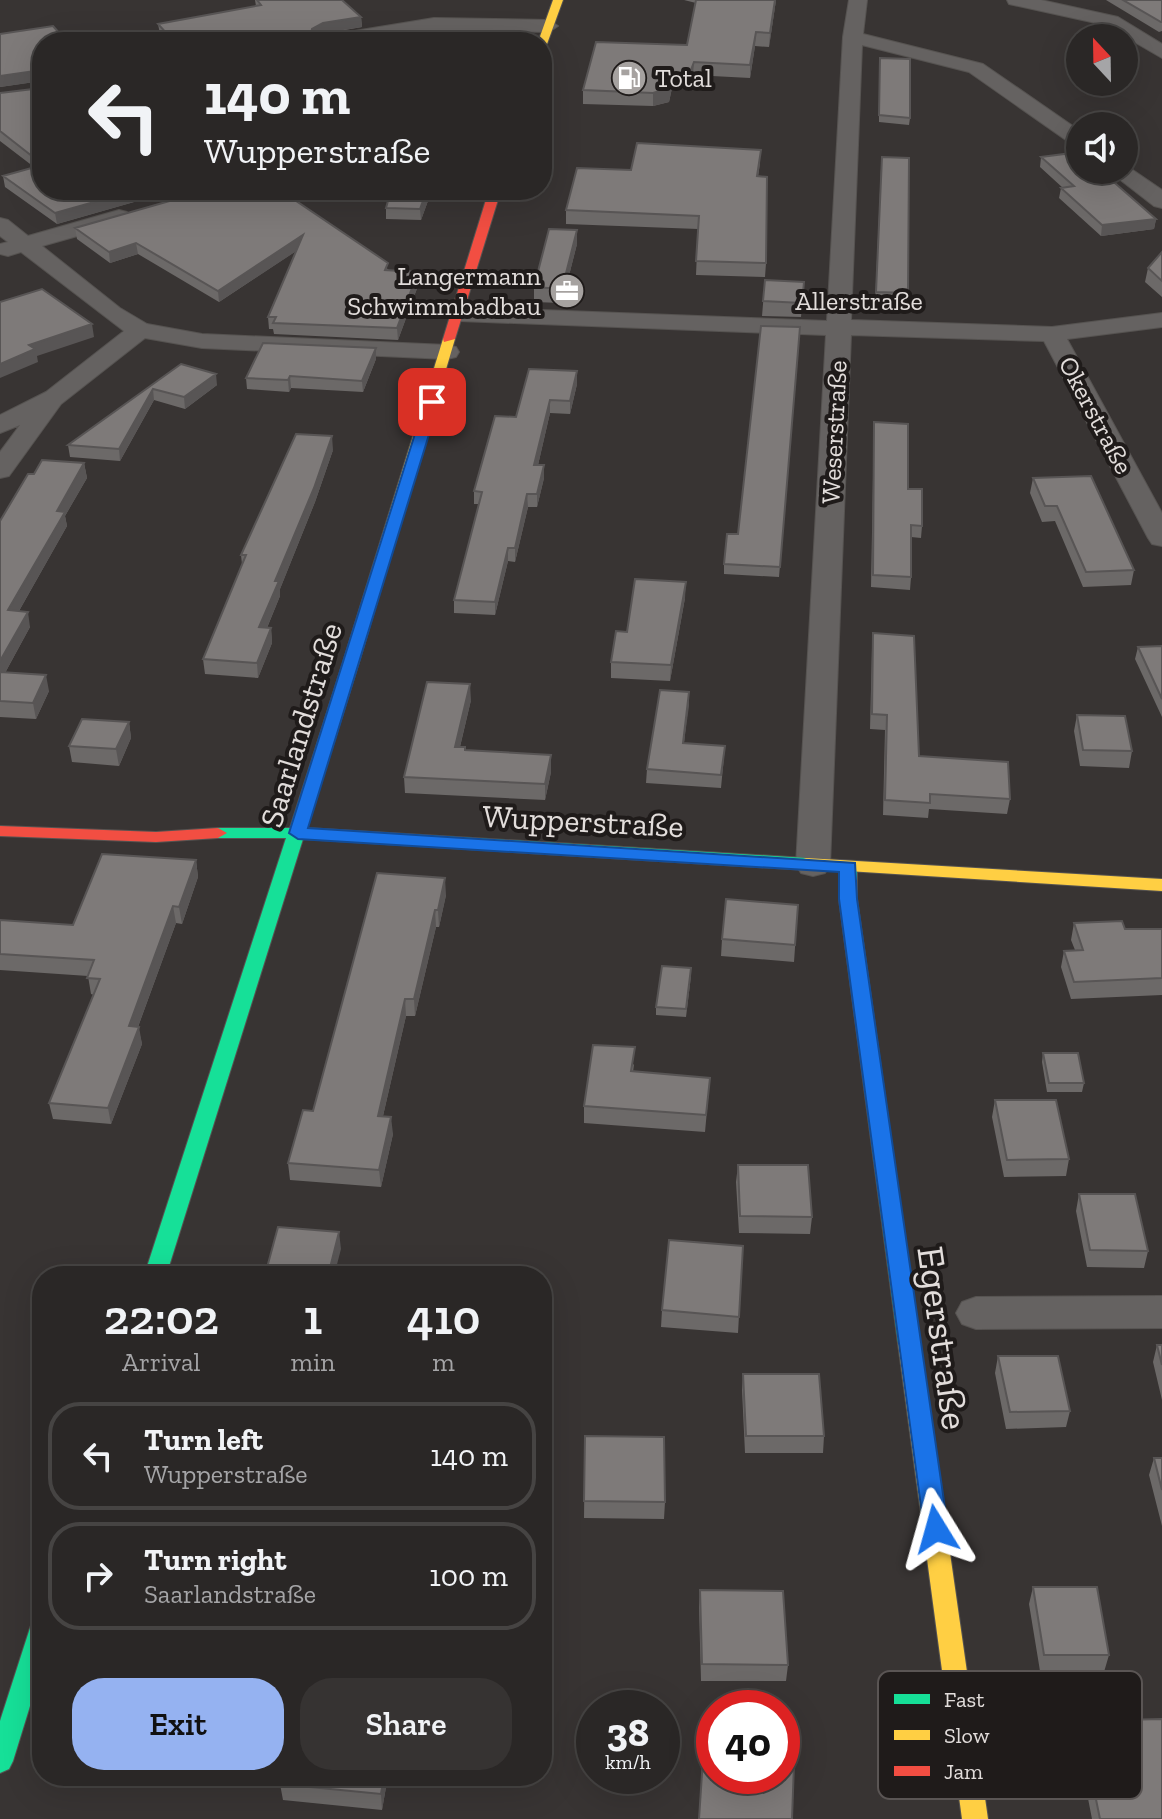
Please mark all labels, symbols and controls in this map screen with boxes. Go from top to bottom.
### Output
north arrow [1066,24,1138,96]
map controls [1066,24,1138,184]
fuel station icon: Total [610,59,648,97]
text: 140 m [204,61,350,128]
place label: Total [655,62,712,94]
icon: left [72,64,176,168]
button: sound [1066,112,1138,184]
text: Wupperstraße [204,129,430,172]
place label: Langermann Schwimmbadbau [347,260,541,322]
office icon: Langermann Schwimmbadbau [548,272,586,310]
street label: Allerstraße [795,285,923,317]
street label: Okerstraße [1052,351,1140,479]
street label: Weserstraße [814,359,854,505]
pin [398,368,466,436]
icon: arrive [410,380,454,424]
street label: Saarlandstraße [252,618,350,832]
street label: Wupperstraße [482,797,684,845]
street label: Egerstraße [907,1243,979,1433]
text: 22:02 [104,1289,219,1346]
text: 1 [303,1289,322,1346]
text: 410 [407,1289,480,1346]
text: Arrival [122,1346,200,1378]
text: min [291,1346,335,1378]
text: m [432,1346,455,1378]
text: Turn left [144,1422,263,1458]
icon: left [76,1434,120,1478]
text: 140 m [430,1438,508,1474]
text: Wupperstraße [144,1458,308,1490]
position arrow [894,1487,978,1571]
text: Turn right [144,1542,286,1578]
icon: right [76,1554,120,1598]
text: 100 m [429,1558,508,1594]
text: Saarlandstraße [144,1578,316,1610]
legend [878,1671,1142,1799]
button: Exit [72,1678,284,1770]
button: Share [300,1678,512,1770]
text: Fast [944,1686,985,1713]
speed limit sign: 40 [696,1690,800,1794]
text: 38 [607,1708,649,1756]
text: Slow [944,1722,990,1749]
text: km/h [605,1750,651,1774]
text: Jam [944,1758,983,1785]

